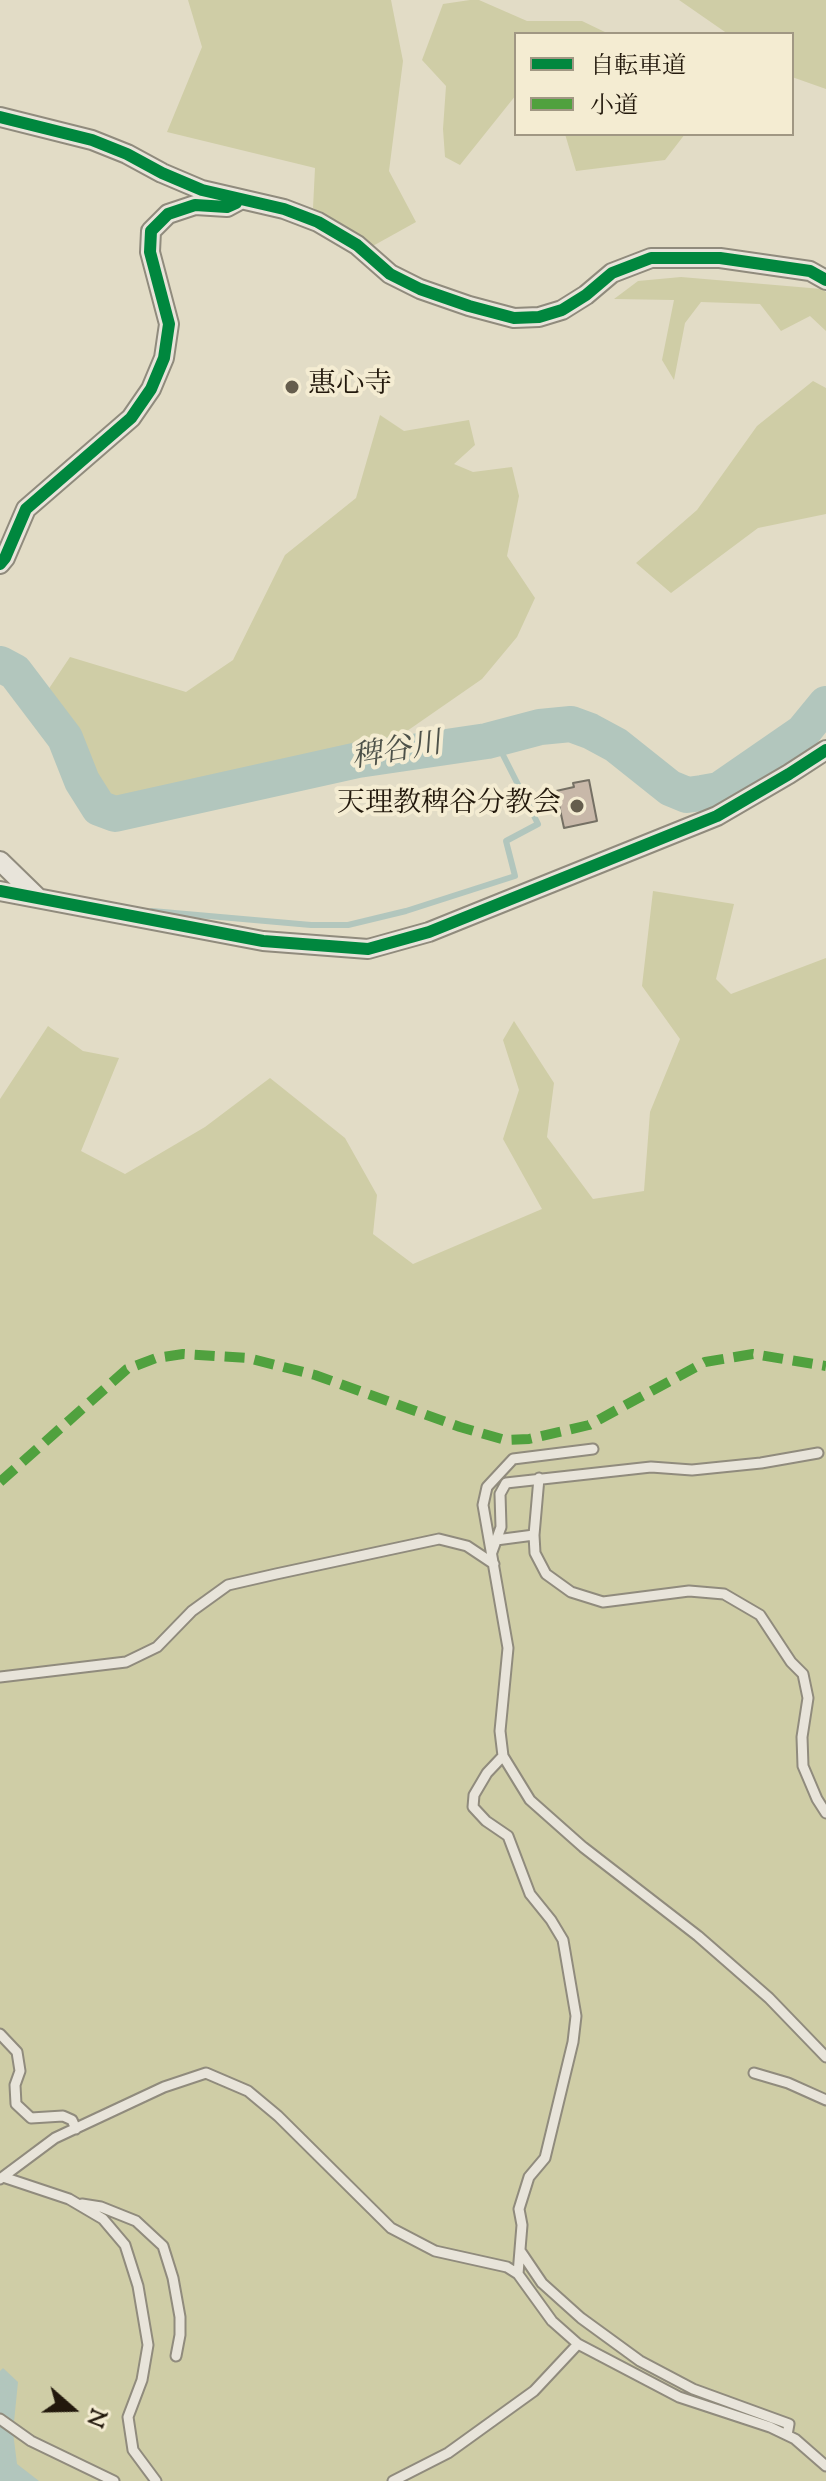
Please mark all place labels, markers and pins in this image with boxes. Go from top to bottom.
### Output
place label: 惠心寺 [308,370,392,404]
marker: 惠心寺 [283,378,301,396]
place label: 天理教稗谷分教会 [337,789,561,823]
marker: 天理教稗谷分教会 [568,797,586,815]

